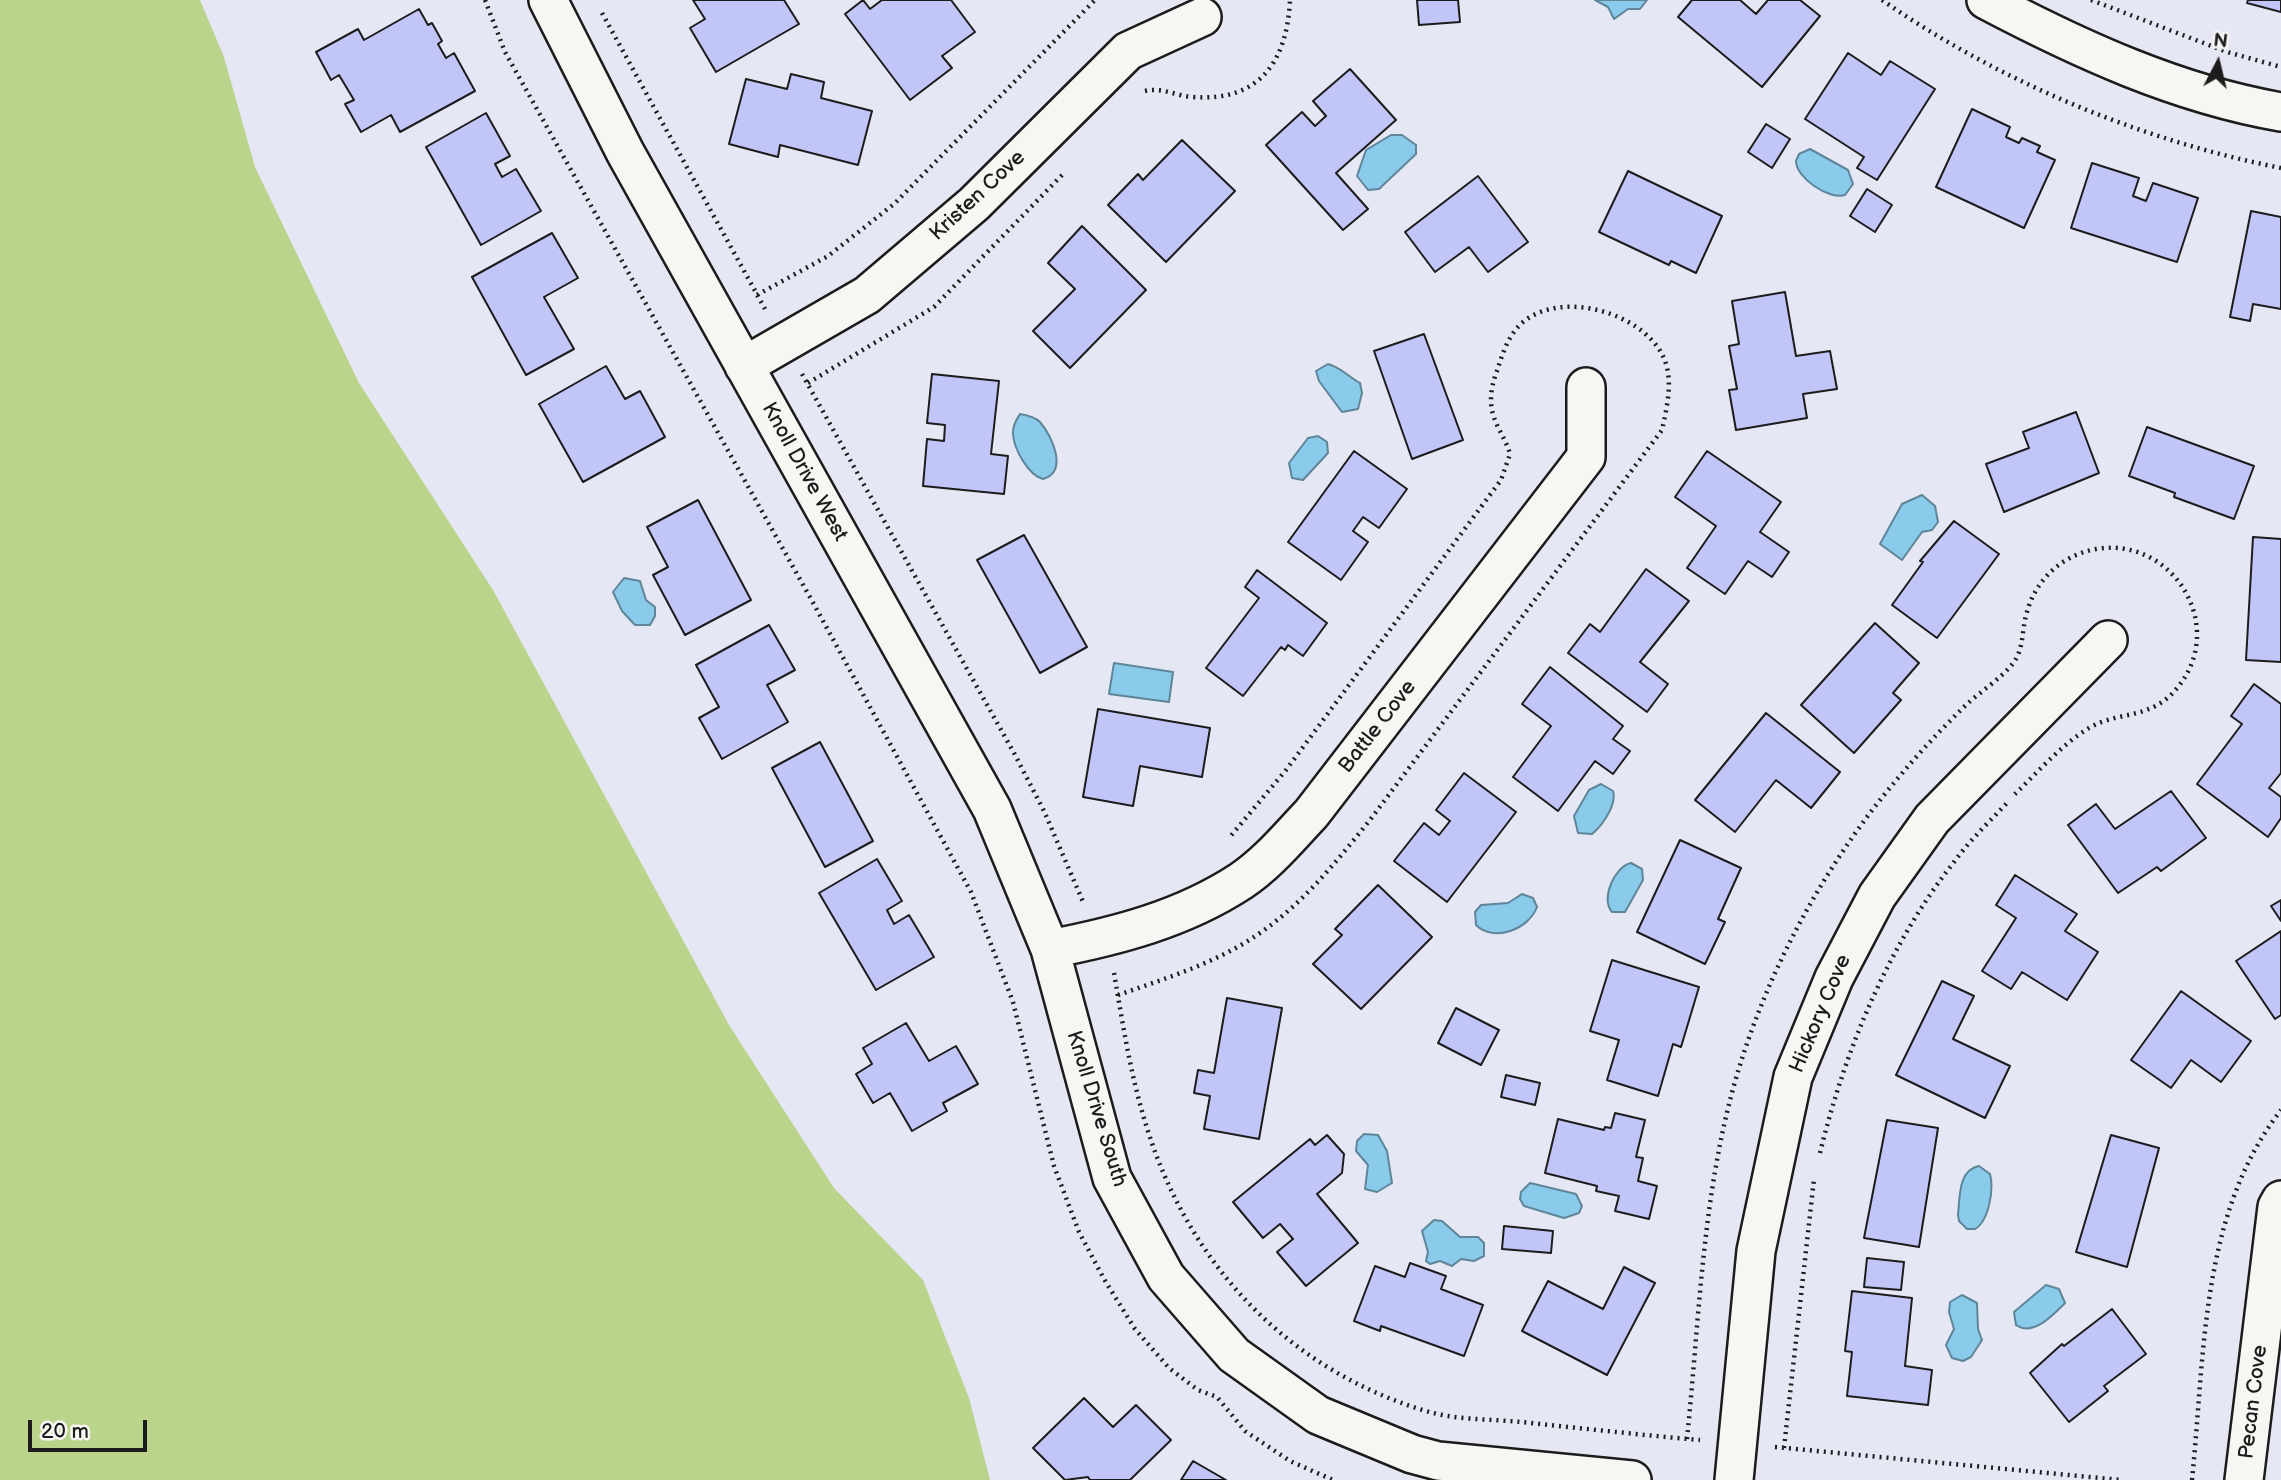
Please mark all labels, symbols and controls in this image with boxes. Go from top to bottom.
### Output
north arrow [2183,28,2253,98]
text: N [2212,29,2229,54]
street label: Kristen Cove [925,145,1031,247]
street label: Knoll Drive West [755,398,853,546]
street label: Battle Cove [1334,676,1422,778]
street label: Hickory Cove [1785,951,1857,1077]
street label: Knoll Drive South [1060,1028,1132,1190]
street label: Pecan Cove [2235,1344,2273,1460]
scale bar [32,1406,150,1450]
text: 20 m [41,1419,89,1444]

